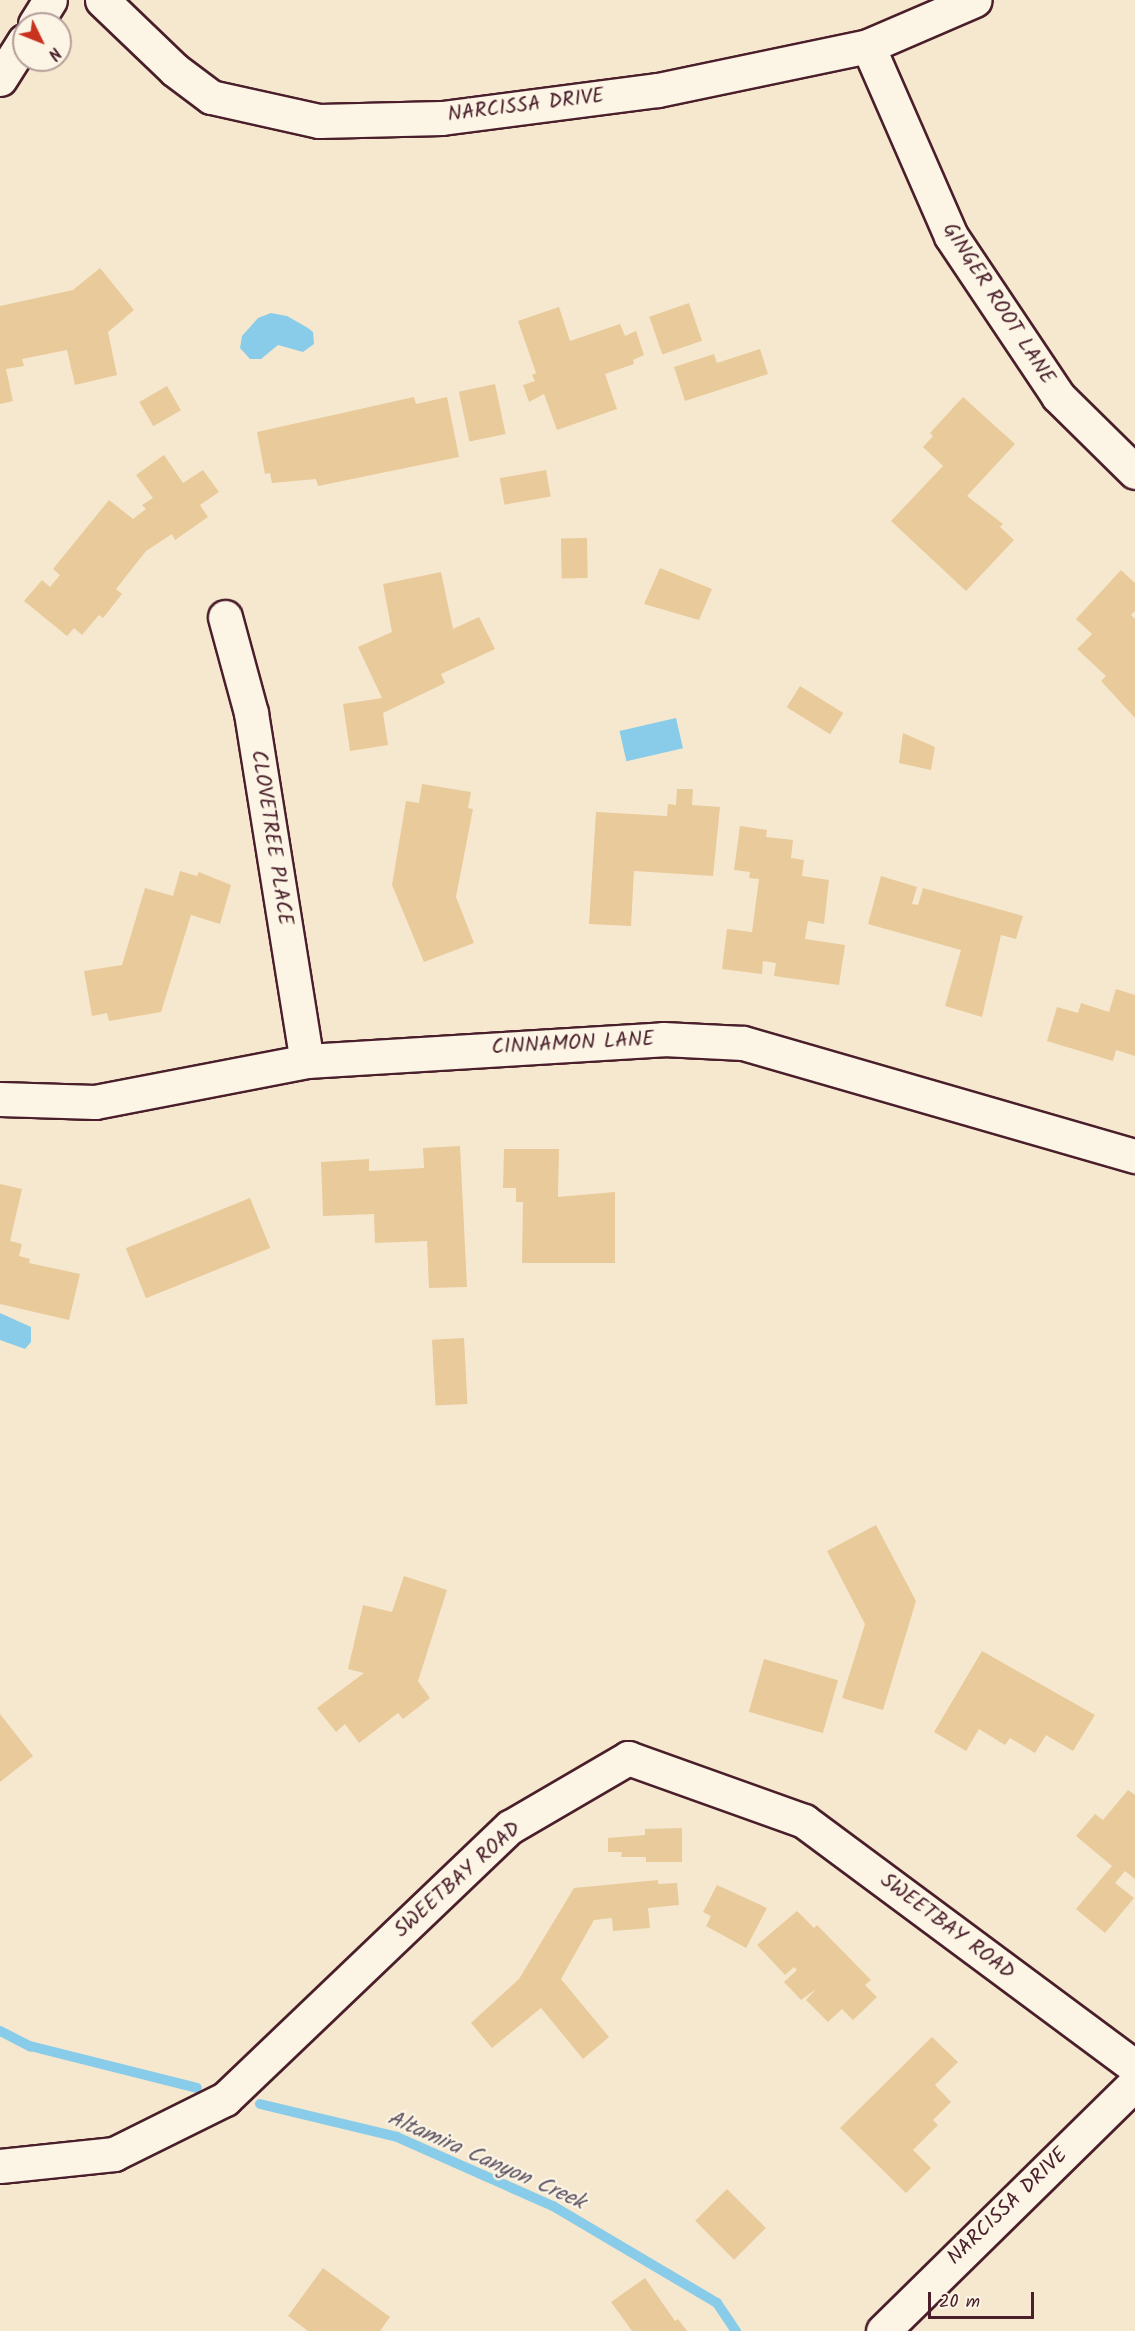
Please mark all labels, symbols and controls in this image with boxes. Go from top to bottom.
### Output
north arrow [12,12,72,72]
text: N [41,41,67,65]
street label: NARCISSA DRIVE [446,84,606,128]
street label: GINGER ROOT LANE [936,218,1060,390]
street label: CLOVETREE PLACE [245,748,297,928]
street label: CINNAMON LANE [491,1027,655,1061]
street label: SWEETBAY ROAD [390,1817,526,1943]
street label: SWEETBAY ROAD [875,1868,1019,1986]
water label: Altamira Canyon Creek [383,2106,589,2216]
street label: NARCISSA DRIVE [943,2143,1073,2271]
scale bar [931,2280,1038,2318]
text: 20 m [939,2288,980,2317]

